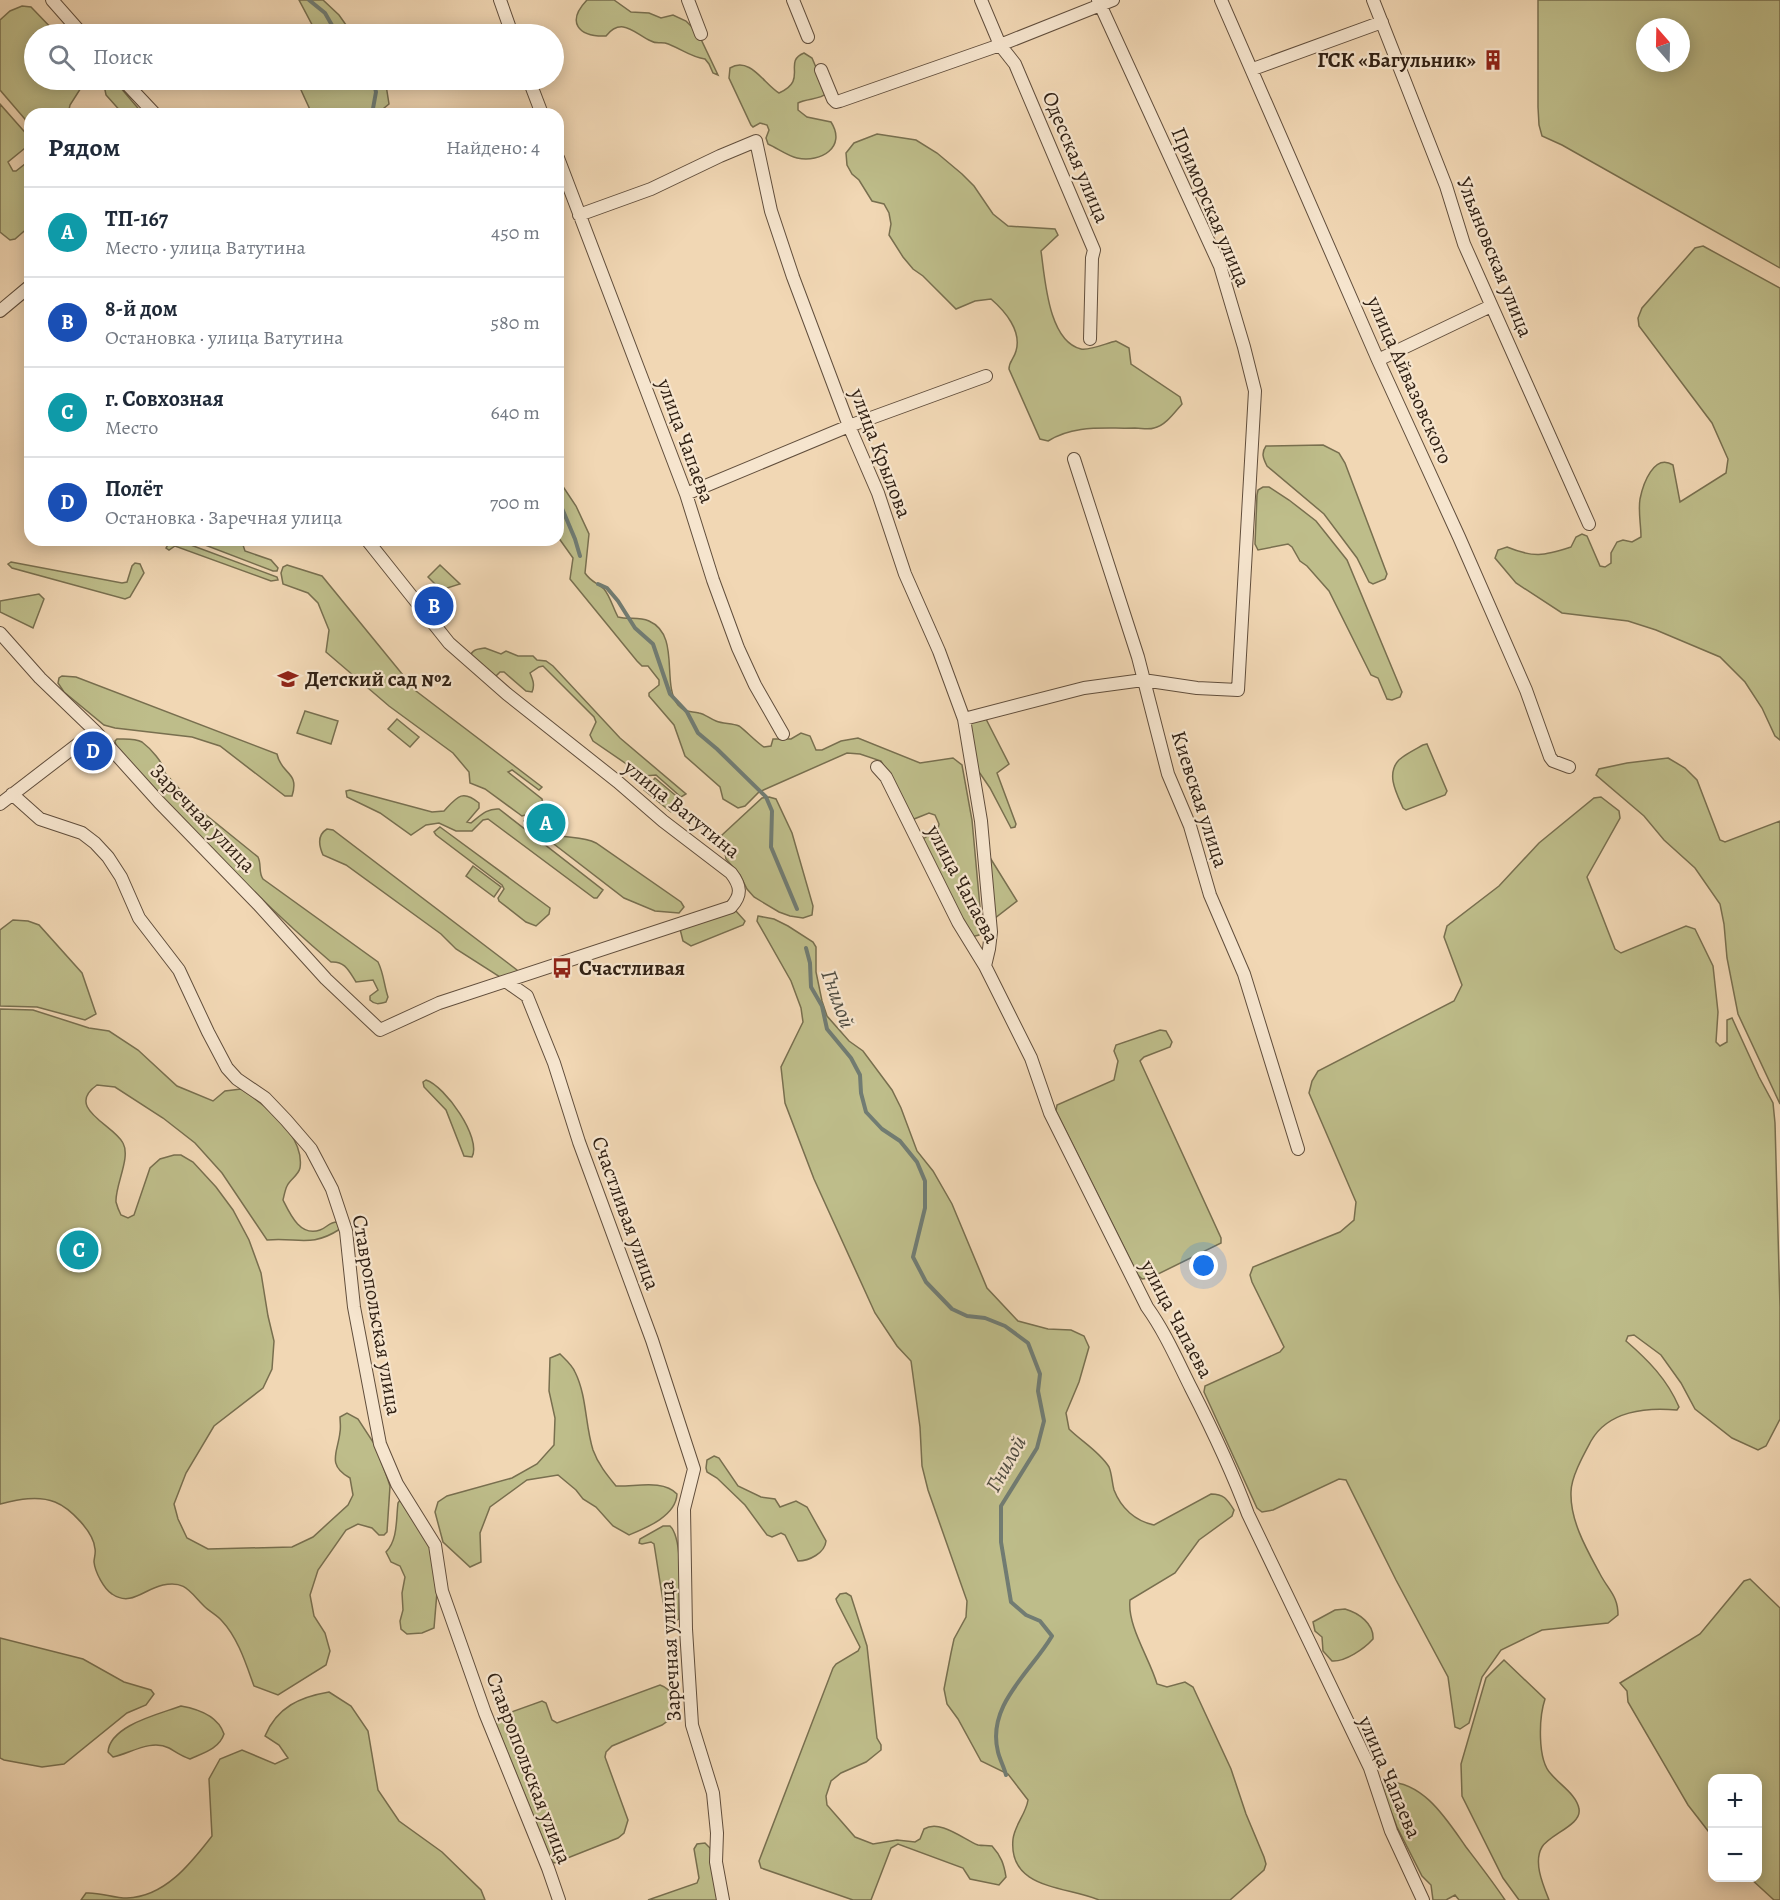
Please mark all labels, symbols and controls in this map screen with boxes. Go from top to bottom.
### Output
north arrow [1636,18,1690,72]
search box [24,24,564,90]
icon: search [45,41,78,74]
text: Поиск [93,42,153,72]
place label: ГСК «Багульник» [1317,46,1476,74]
building icon: ГСК «Багульник» [1481,48,1505,72]
street label: Одесская улица [1036,87,1116,227]
street label: Приморская улица [1165,123,1257,292]
text: Рядом [48,130,120,165]
text: Найдено: 4 [446,134,540,161]
street label: Ульяновская улица [1450,173,1540,342]
text: ТП-167 [105,204,168,234]
text: A [61,219,74,246]
text: 450 m [491,219,540,246]
text: Место · улица Ватутина [105,234,306,261]
street label: улица Айвазовского [1360,291,1460,468]
text: 8-й дом [105,294,178,324]
text: B [61,309,74,336]
text: 580 m [490,309,540,336]
text: Остановка · улица Ватутина [105,324,344,351]
street label: улица Чапаева [650,374,722,507]
street label: улица Крылова [843,383,919,522]
text: г. Совхозная [105,384,224,414]
text: C [61,399,74,426]
text: 640 m [490,399,540,426]
text: Место [105,414,158,441]
text: Полёт [105,474,163,504]
text: D [61,489,74,516]
text: 700 m [490,489,540,516]
text: Остановка · Заречная улица [105,504,342,531]
pin: B [414,584,454,628]
place label: Детский сад №2 [305,665,452,693]
school or university icon: Детский сад №2 [276,667,300,691]
street label: Киевская улица [1165,727,1235,871]
pin: D [74,728,112,774]
street label: улица Ватутина [617,753,746,865]
street label: Заречная улица [144,757,262,879]
pin: A [526,800,566,846]
street label: улица Чапаева [920,819,1006,948]
place label: Счастливая [579,954,685,982]
bus stop icon: Счастливая [550,956,574,980]
water label: Гнилой [814,965,862,1033]
street label: Счастливая улица [585,1132,667,1294]
street label: Ставропольская улица [346,1213,408,1418]
pin: C [60,1228,98,1272]
your location [1189,1251,1218,1280]
street label: улица Чапаева [1134,1254,1220,1383]
water label: Гнилой [978,1430,1034,1498]
street label: Заречная улица [652,1579,688,1722]
street label: Ставропольская улица [480,1668,579,1868]
street label: улица Чапаева [1351,1711,1428,1843]
map controls [1708,1774,1762,1882]
button: + [1708,1774,1762,1828]
button: − [1708,1828,1762,1882]

